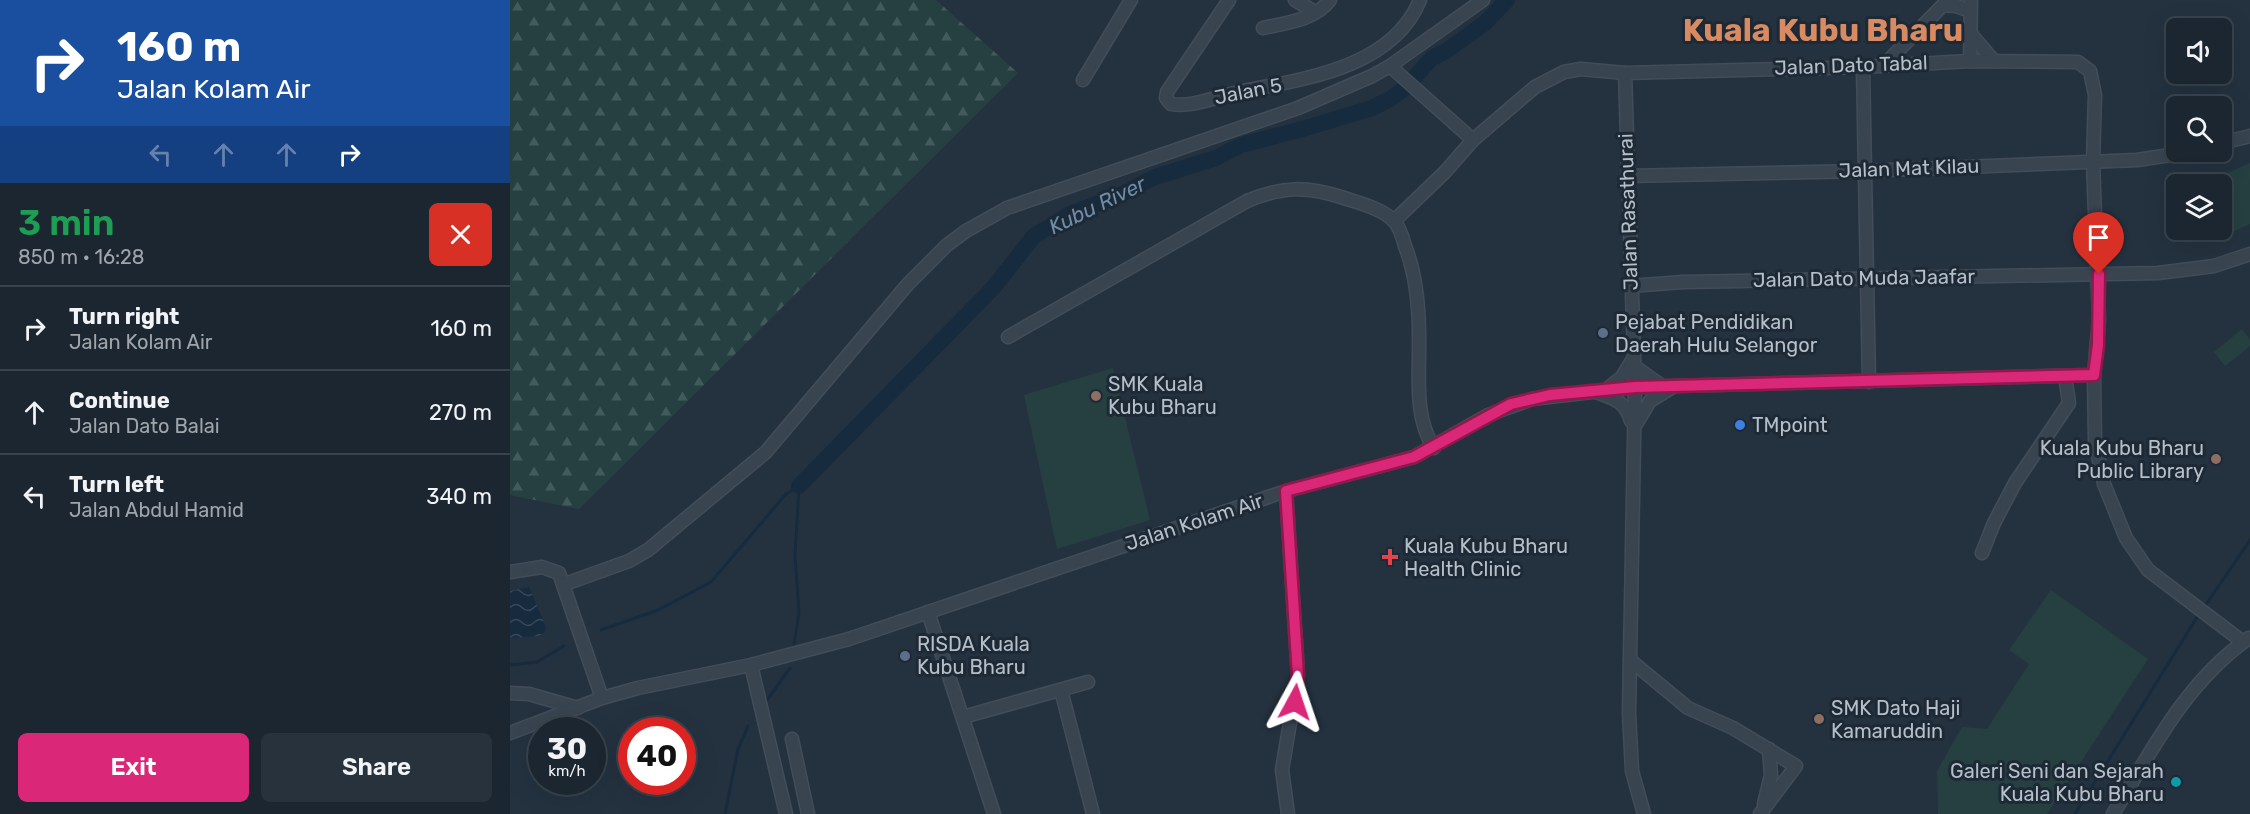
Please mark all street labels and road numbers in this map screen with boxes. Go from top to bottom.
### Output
street label: Jalan Dato Tabal [1774,50,1928,80]
street label: Jalan 5 [1212,73,1284,109]
street label: Jalan Rasathurai [1613,133,1643,291]
street label: Jalan Mat Kilau [1838,154,1980,182]
street label: Jalan Dato Muda Jaafar [1753,264,1976,292]
street label: Jalan Kolam Air [1122,488,1266,556]

